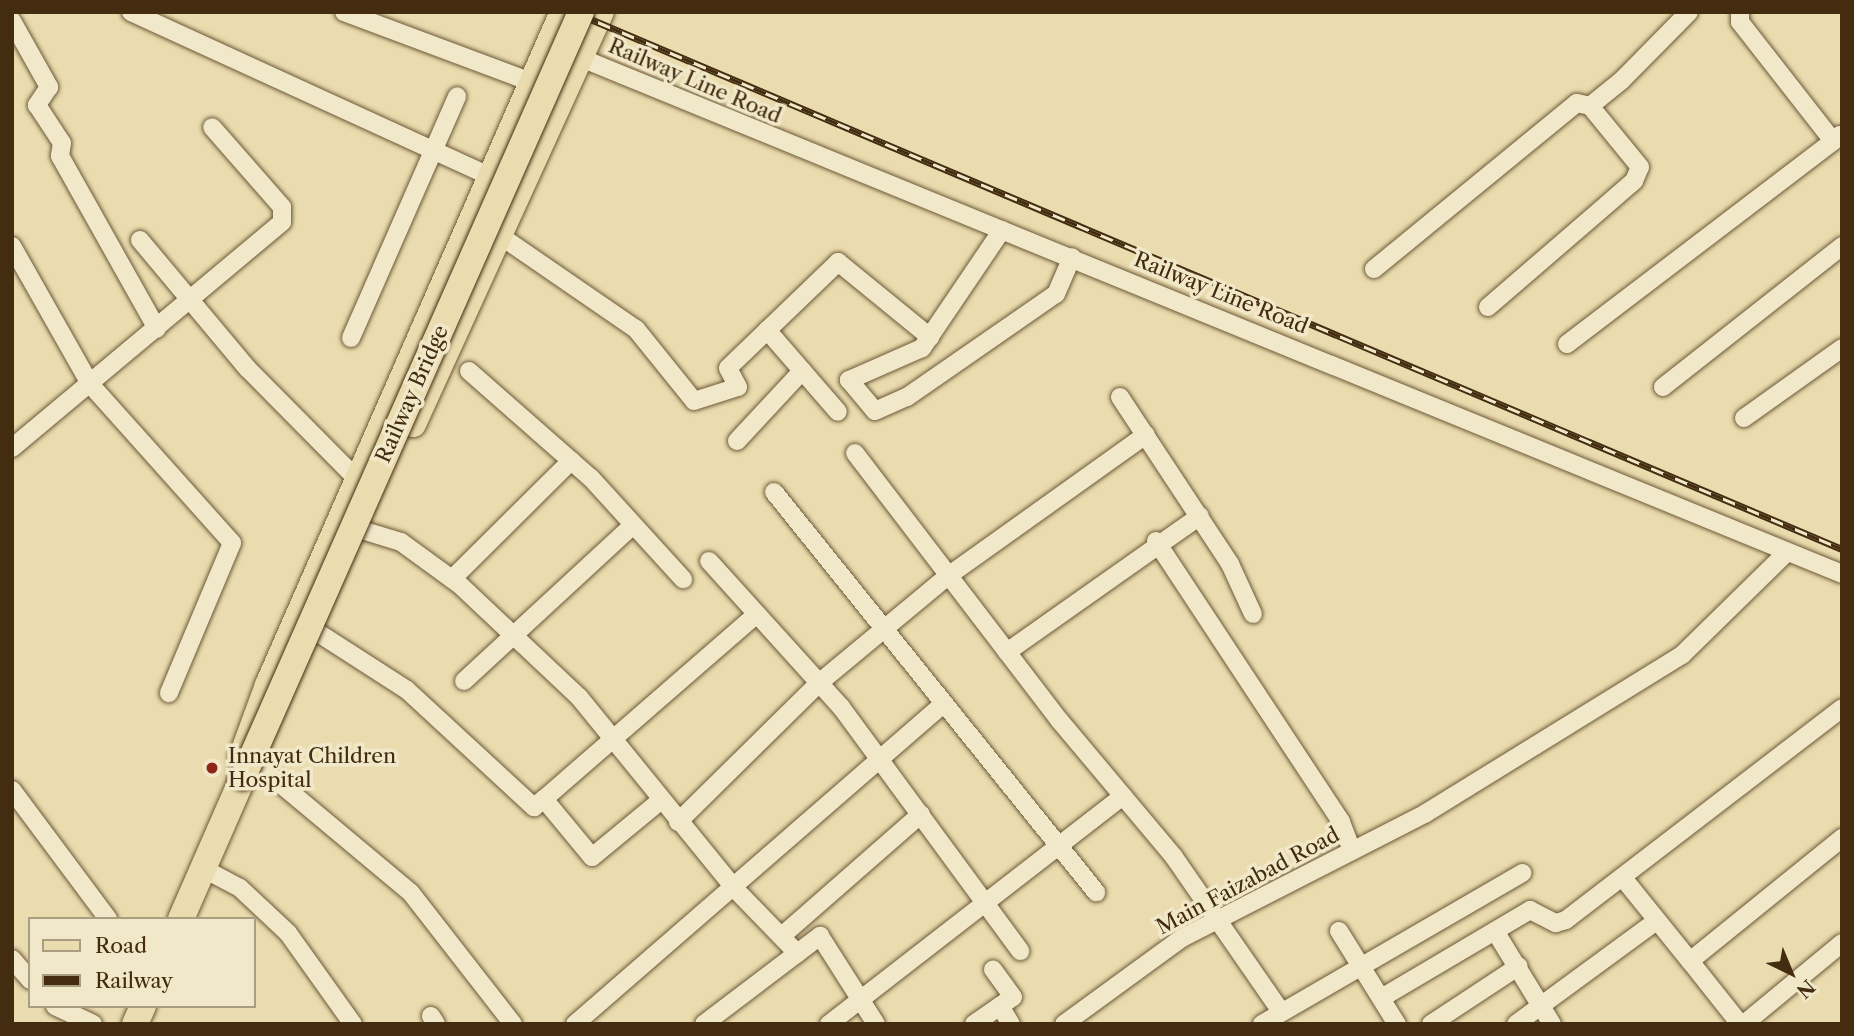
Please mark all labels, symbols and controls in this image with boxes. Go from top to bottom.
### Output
street label: Railway Line Road [604,33,786,129]
street label: Railway Line Road [1130,246,1312,340]
street label: Railway Bridge [370,321,454,467]
place label: Innayat Children Hospital [228,743,396,793]
marker: Innayat Children Hospital [202,758,222,778]
street label: Main Faizabad Road [1152,822,1344,940]
legend [28,917,256,1008]
text: Road [95,933,147,958]
north arrow [1756,938,1826,1008]
text: Railway [95,968,173,993]
text: N [1792,975,1820,1003]

